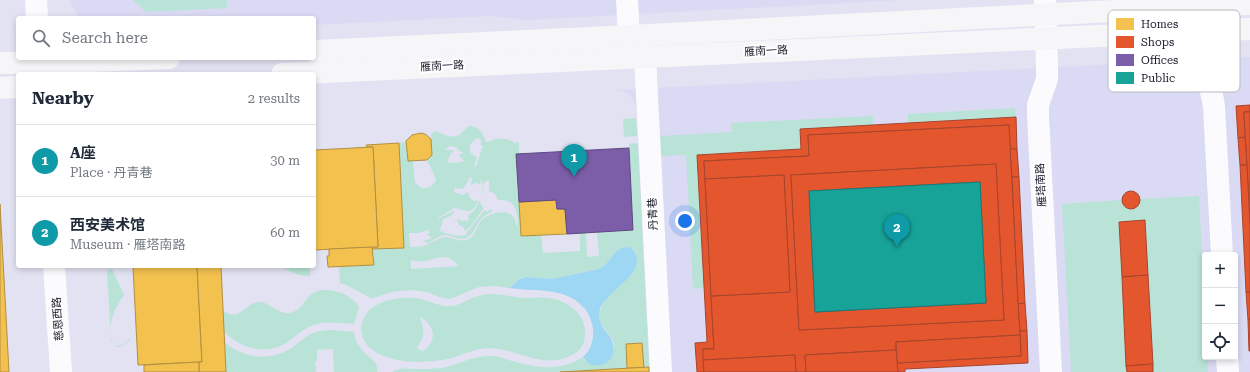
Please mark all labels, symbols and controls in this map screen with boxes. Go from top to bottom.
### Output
legend [1108,10,1240,92]
search box [16,16,316,60]
text: Homes [1141,18,1178,31]
icon: search [30,27,52,49]
text: Search here [62,29,148,47]
text: Shops [1141,36,1174,49]
street label: 雁南一路 [744,43,788,59]
text: Offices [1141,54,1178,67]
street label: 雁南一路 [420,58,464,74]
text: Public [1141,72,1175,85]
text: Nearby [32,88,94,108]
text: 2 results [248,91,300,106]
text: A座 [70,144,96,162]
pin: 1 [561,144,587,177]
text: 1 [41,153,49,168]
text: 30 m [270,153,300,168]
street label: 雁塔南路 [1033,163,1049,207]
text: Place · 丹青巷 [70,165,152,180]
street label: 丹青巷 [646,197,660,231]
your location [675,211,695,231]
pin: 2 [884,214,910,247]
text: 西安美术馆 [70,216,145,234]
text: 2 [41,225,49,240]
text: 60 m [270,225,300,240]
text: Museum · 雁塔南路 [70,237,186,252]
map controls [1202,252,1238,360]
button: + [1202,252,1238,288]
button: − [1202,288,1238,324]
street label: 慈恩西路 [50,297,66,341]
button: locate [1202,324,1238,360]

